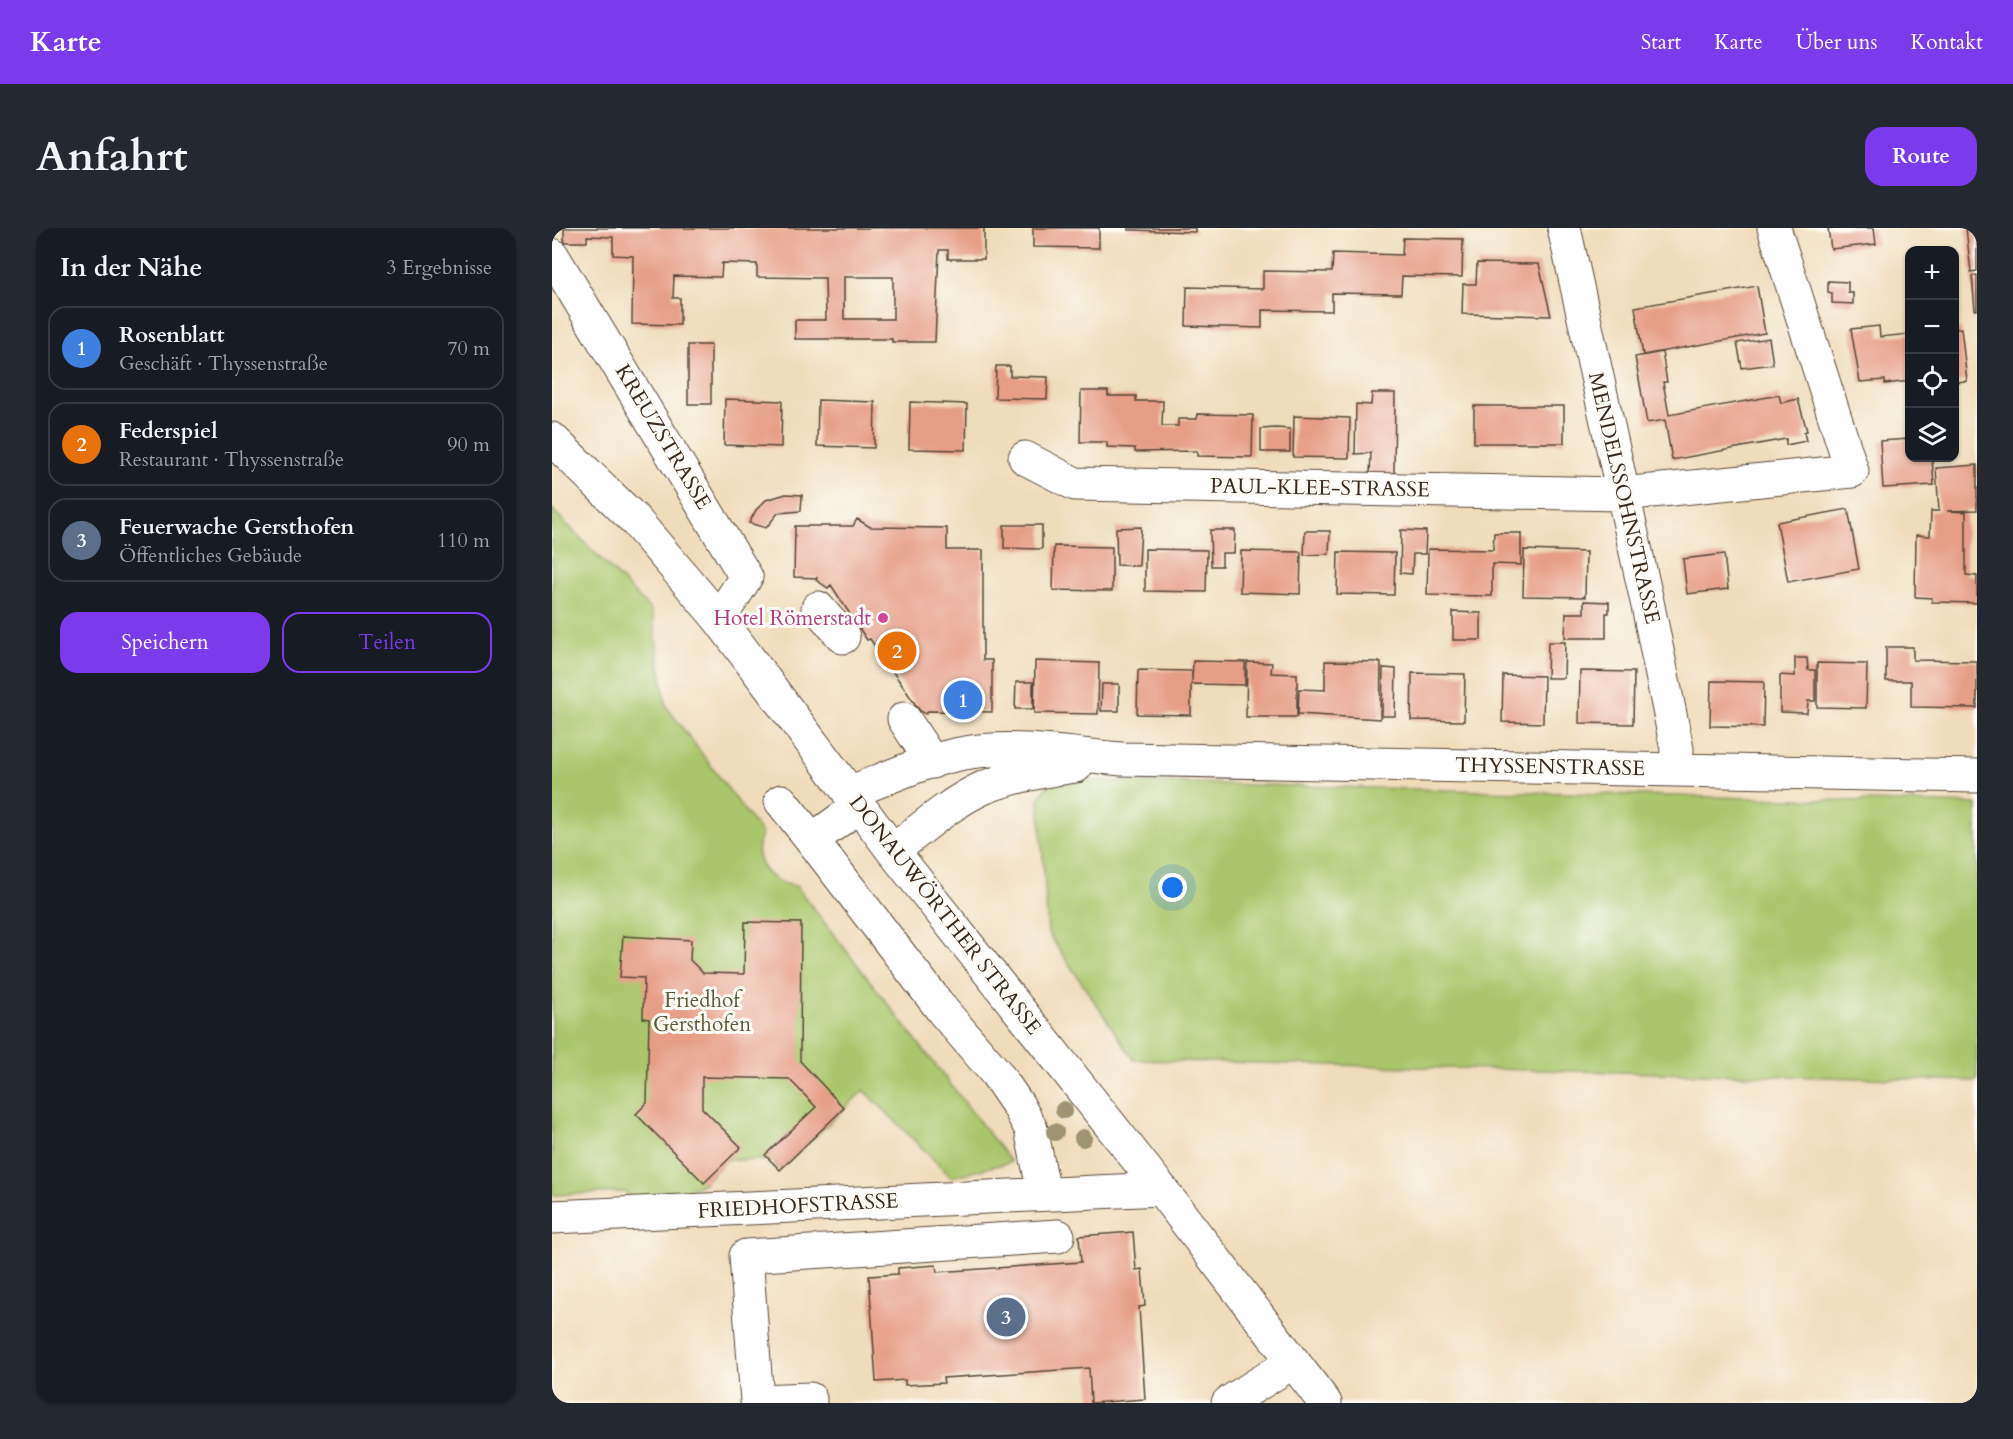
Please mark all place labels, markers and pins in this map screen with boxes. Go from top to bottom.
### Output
place label: Hotel Römerstadt [714,604,871,633]
marker: Hotel Römerstadt [876,611,890,625]
pin: 2 [878,628,916,674]
pin: 1 [944,678,982,722]
pin: 3 [986,1294,1026,1340]

